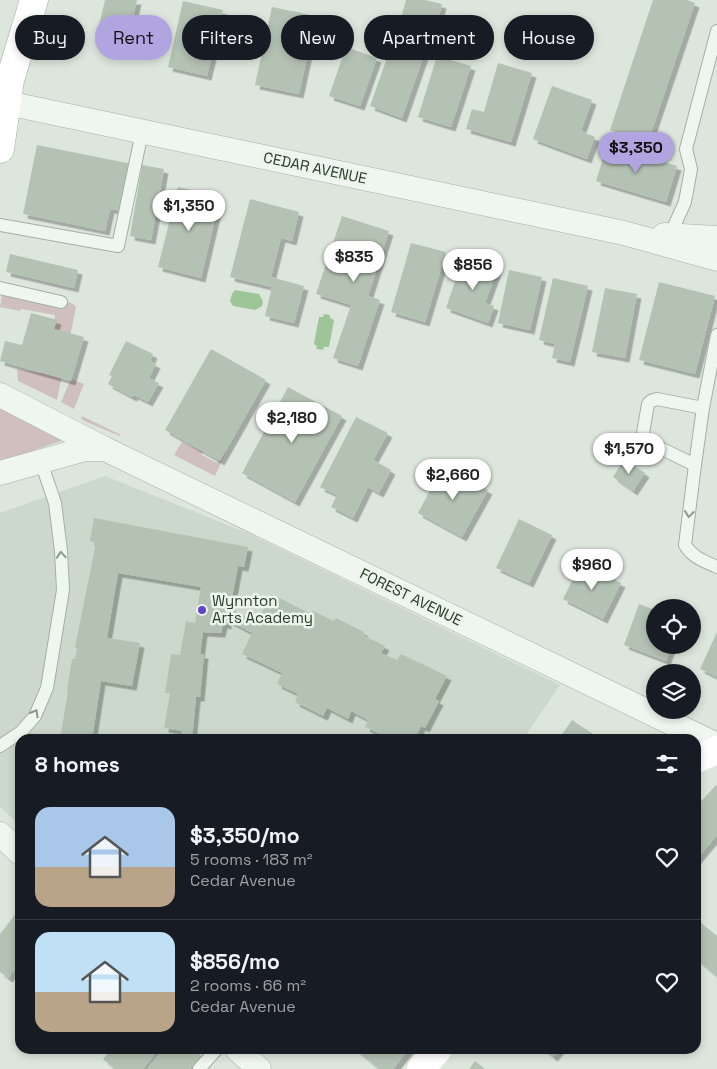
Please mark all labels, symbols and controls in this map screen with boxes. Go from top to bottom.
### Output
chip: Buy [15,15,85,60]
chip: Rent [95,15,172,60]
chip: Filters [182,15,271,60]
chip: New [281,15,354,60]
chip: Apartment [364,15,494,60]
chip: House [504,15,594,60]
pin: $3,350 [595,132,677,174]
text: $3,350 [609,137,663,158]
street label: CEDAR AVENUE [262,147,369,188]
pin: $1,350 [148,190,230,232]
text: $1,350 [163,195,215,216]
pin: $835 [324,240,384,283]
text: $835 [335,246,373,267]
pin: $856 [443,248,503,291]
text: $856 [454,254,492,275]
pin: $2,180 [251,402,333,444]
text: $2,180 [267,407,317,428]
pin: $1,570 [588,432,670,475]
text: $1,570 [604,438,654,459]
pin: $2,660 [412,458,494,501]
text: $2,660 [426,464,480,485]
one-way arrow [684,510,695,518]
pin: $960 [562,548,622,591]
one-way arrow [56,551,67,559]
text: $960 [572,554,612,575]
street label: FOREST AVENUE [357,564,466,630]
place label: Wynnton Arts Academy [212,591,313,627]
map controls [646,599,701,719]
button: locate [646,599,701,654]
marker: Wynnton Arts Academy [196,604,208,616]
button: layers [646,664,701,719]
one-way arrow [29,710,39,719]
icon: filters [653,750,681,778]
text: 8 homes [35,751,120,778]
text: $3,350/mo [190,822,300,849]
icon: home [75,827,135,887]
icon: heart [653,843,681,871]
text: 5 rooms · 183 m² [190,849,313,870]
text: Cedar Avenue [190,870,296,891]
text: $856/mo [190,948,280,975]
icon: home [75,952,135,1012]
icon: heart [653,968,681,996]
text: 2 rooms · 66 m² [190,975,306,996]
text: Cedar Avenue [190,996,296,1017]

